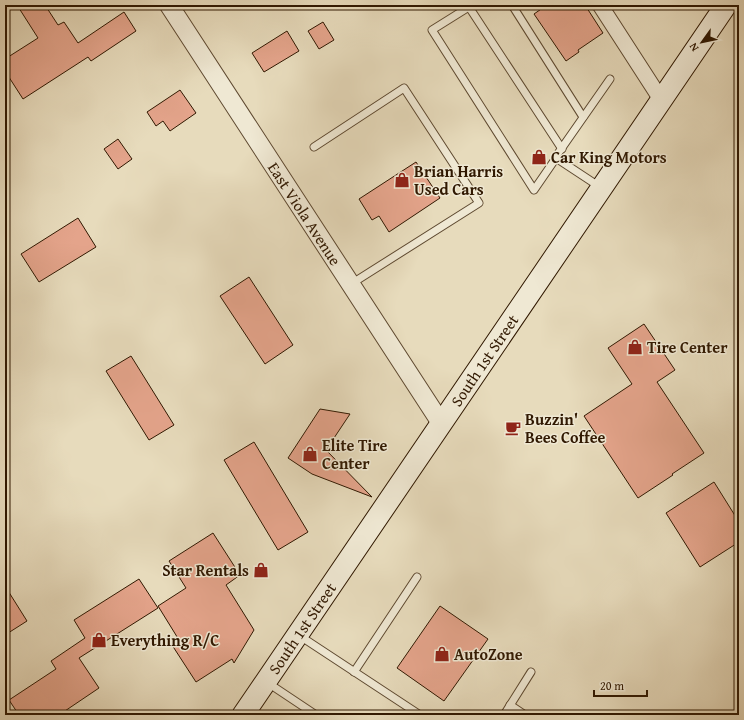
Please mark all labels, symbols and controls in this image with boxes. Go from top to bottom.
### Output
north arrow [682,22,722,62]
text: N [685,39,702,55]
place label: Car King Motors [551,145,667,169]
shop icon: Car King Motors [530,148,548,166]
street label: East Viola Avenue [262,157,347,270]
place label: Brian Harris Used Cars [414,159,503,201]
shop icon: Brian Harris Used Cars [393,171,411,189]
street label: South 1st Street [444,309,524,411]
place label: Tire Center [647,335,728,359]
shop icon: Tire Center [626,338,644,356]
place label: Buzzin' Bees Coffee [525,407,606,449]
cafe icon: Buzzin' Bees Coffee [504,419,522,437]
place label: Elite Tire Center [322,433,387,475]
shop icon: Elite Tire Center [301,445,319,463]
place label: Star Rentals [162,558,249,582]
shop icon: Star Rentals [252,561,270,579]
street label: South 1st Street [262,577,342,679]
place label: Everything R/C [111,628,219,652]
shop icon: Everything R/C [90,631,108,649]
place label: AutoZone [454,642,523,666]
shop icon: AutoZone [433,645,451,663]
scale bar [594,672,647,698]
text: 20 m [600,677,624,694]

